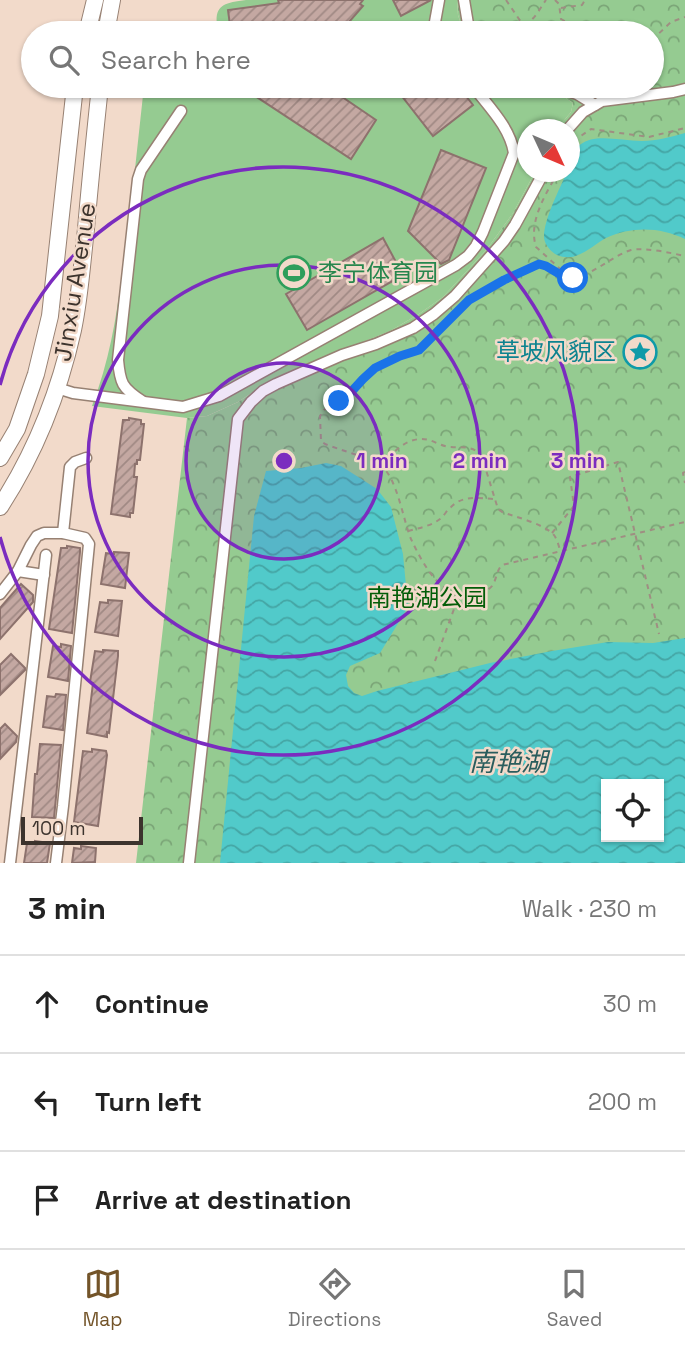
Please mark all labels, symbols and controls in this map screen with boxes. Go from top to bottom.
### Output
search box [21,21,664,98]
icon: search [45,41,83,79]
text: Search here [101,43,251,77]
north arrow [517,119,580,182]
street label: Jinxiu Avenue [47,200,102,363]
sports icon: 李宁体育园 [275,254,313,292]
place label: 李宁体育园 [318,257,438,288]
route start [557,262,588,293]
place icon: 草坡风貌区 [621,333,659,371]
place label: 草坡风貌区 [496,336,616,367]
route end [323,385,354,416]
text: 1 min [356,447,408,474]
text: 2 min [453,447,507,474]
text: 3 min [551,447,605,474]
centre of rings [272,449,296,473]
park label: 南艳湖公园 [367,582,487,613]
water label: 南艳湖 [469,745,551,779]
map controls [601,779,664,842]
button: locate [601,779,664,842]
scale bar [21,814,144,846]
text: 100 m [32,816,86,841]
text: 3 min [28,889,106,928]
text: Walk · 230 m [522,894,657,924]
icon: ahead [28,985,66,1023]
text: Continue [95,987,209,1021]
text: 30 m [603,989,657,1019]
icon: left [28,1083,66,1121]
text: Turn left [95,1085,202,1119]
text: 200 m [588,1087,657,1117]
icon: arrive [28,1181,66,1219]
text: Arrive at destination [95,1183,352,1217]
tab: Map [83,1265,122,1332]
tab: Directions [288,1265,381,1332]
tab: Saved [547,1265,602,1332]

